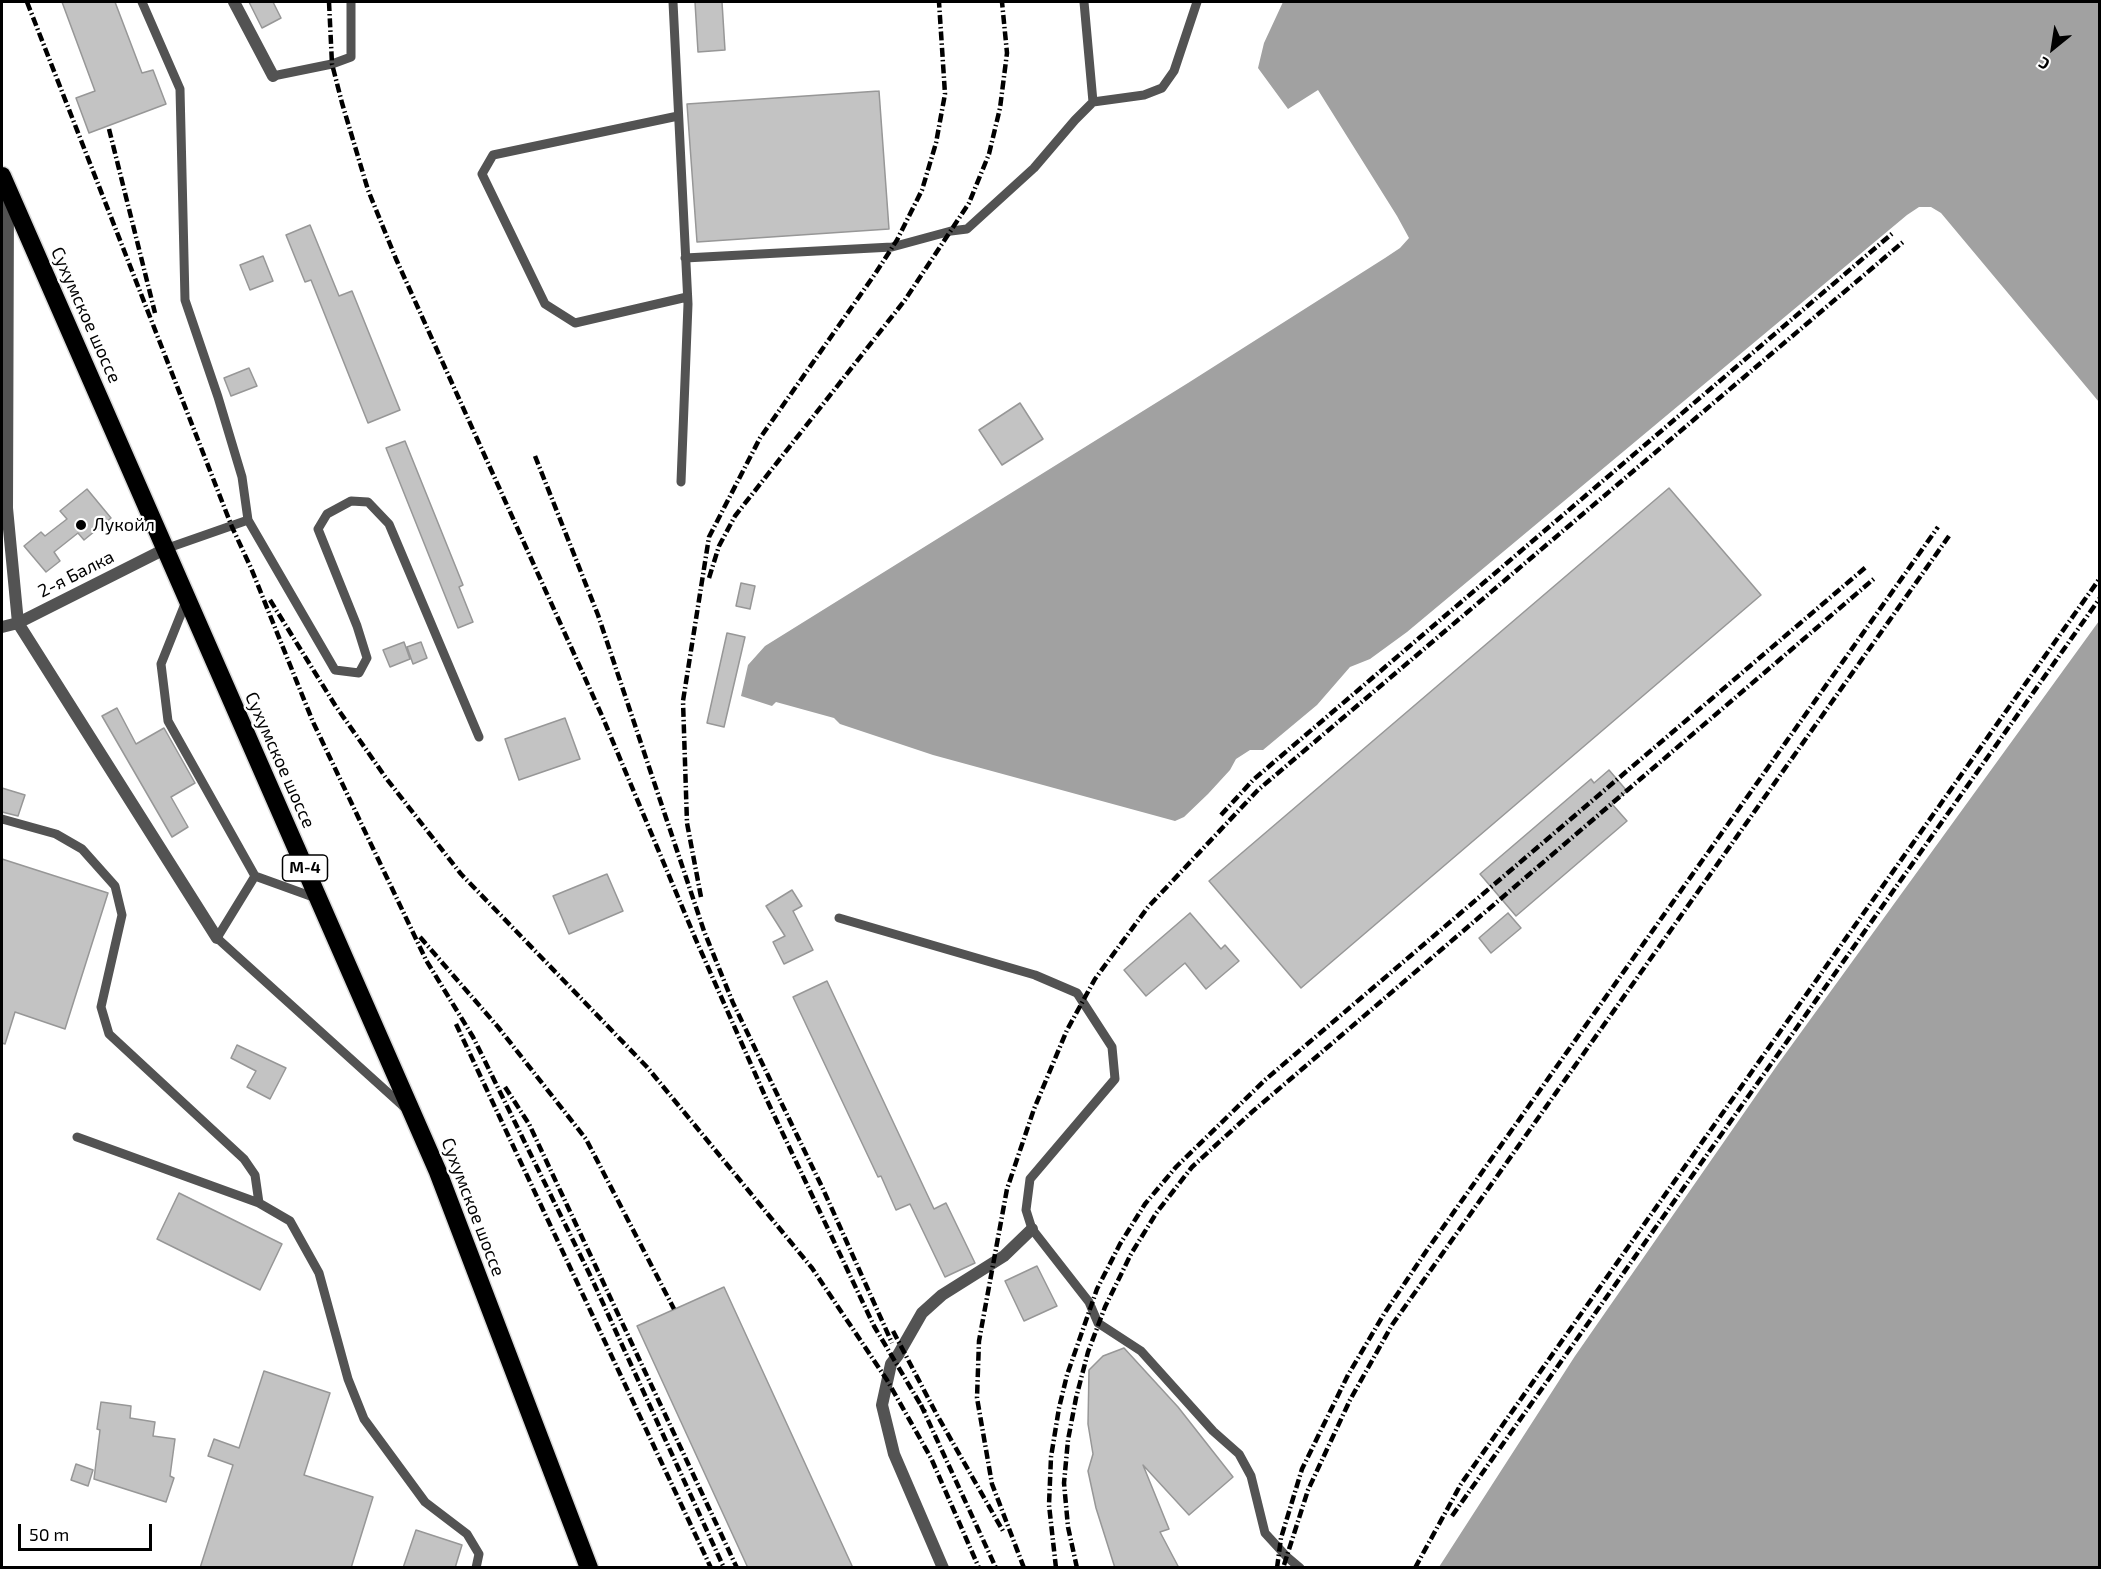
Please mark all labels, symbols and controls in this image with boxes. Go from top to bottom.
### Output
north arrow [2023,18,2083,78]
text: С [2035,53,2053,75]
street label: Сухумское шоссе [46,244,126,386]
place label: Лукойл [93,514,155,536]
marker: Лукойл [74,518,88,532]
street label: 2-я Балка [34,546,118,602]
street label: Сухумское шоссе [240,689,320,831]
road number: М-4 [282,855,328,881]
street label: Сухумское шоссе [437,1135,509,1279]
scale bar [21,1512,154,1550]
text: 50 m [29,1523,69,1545]

